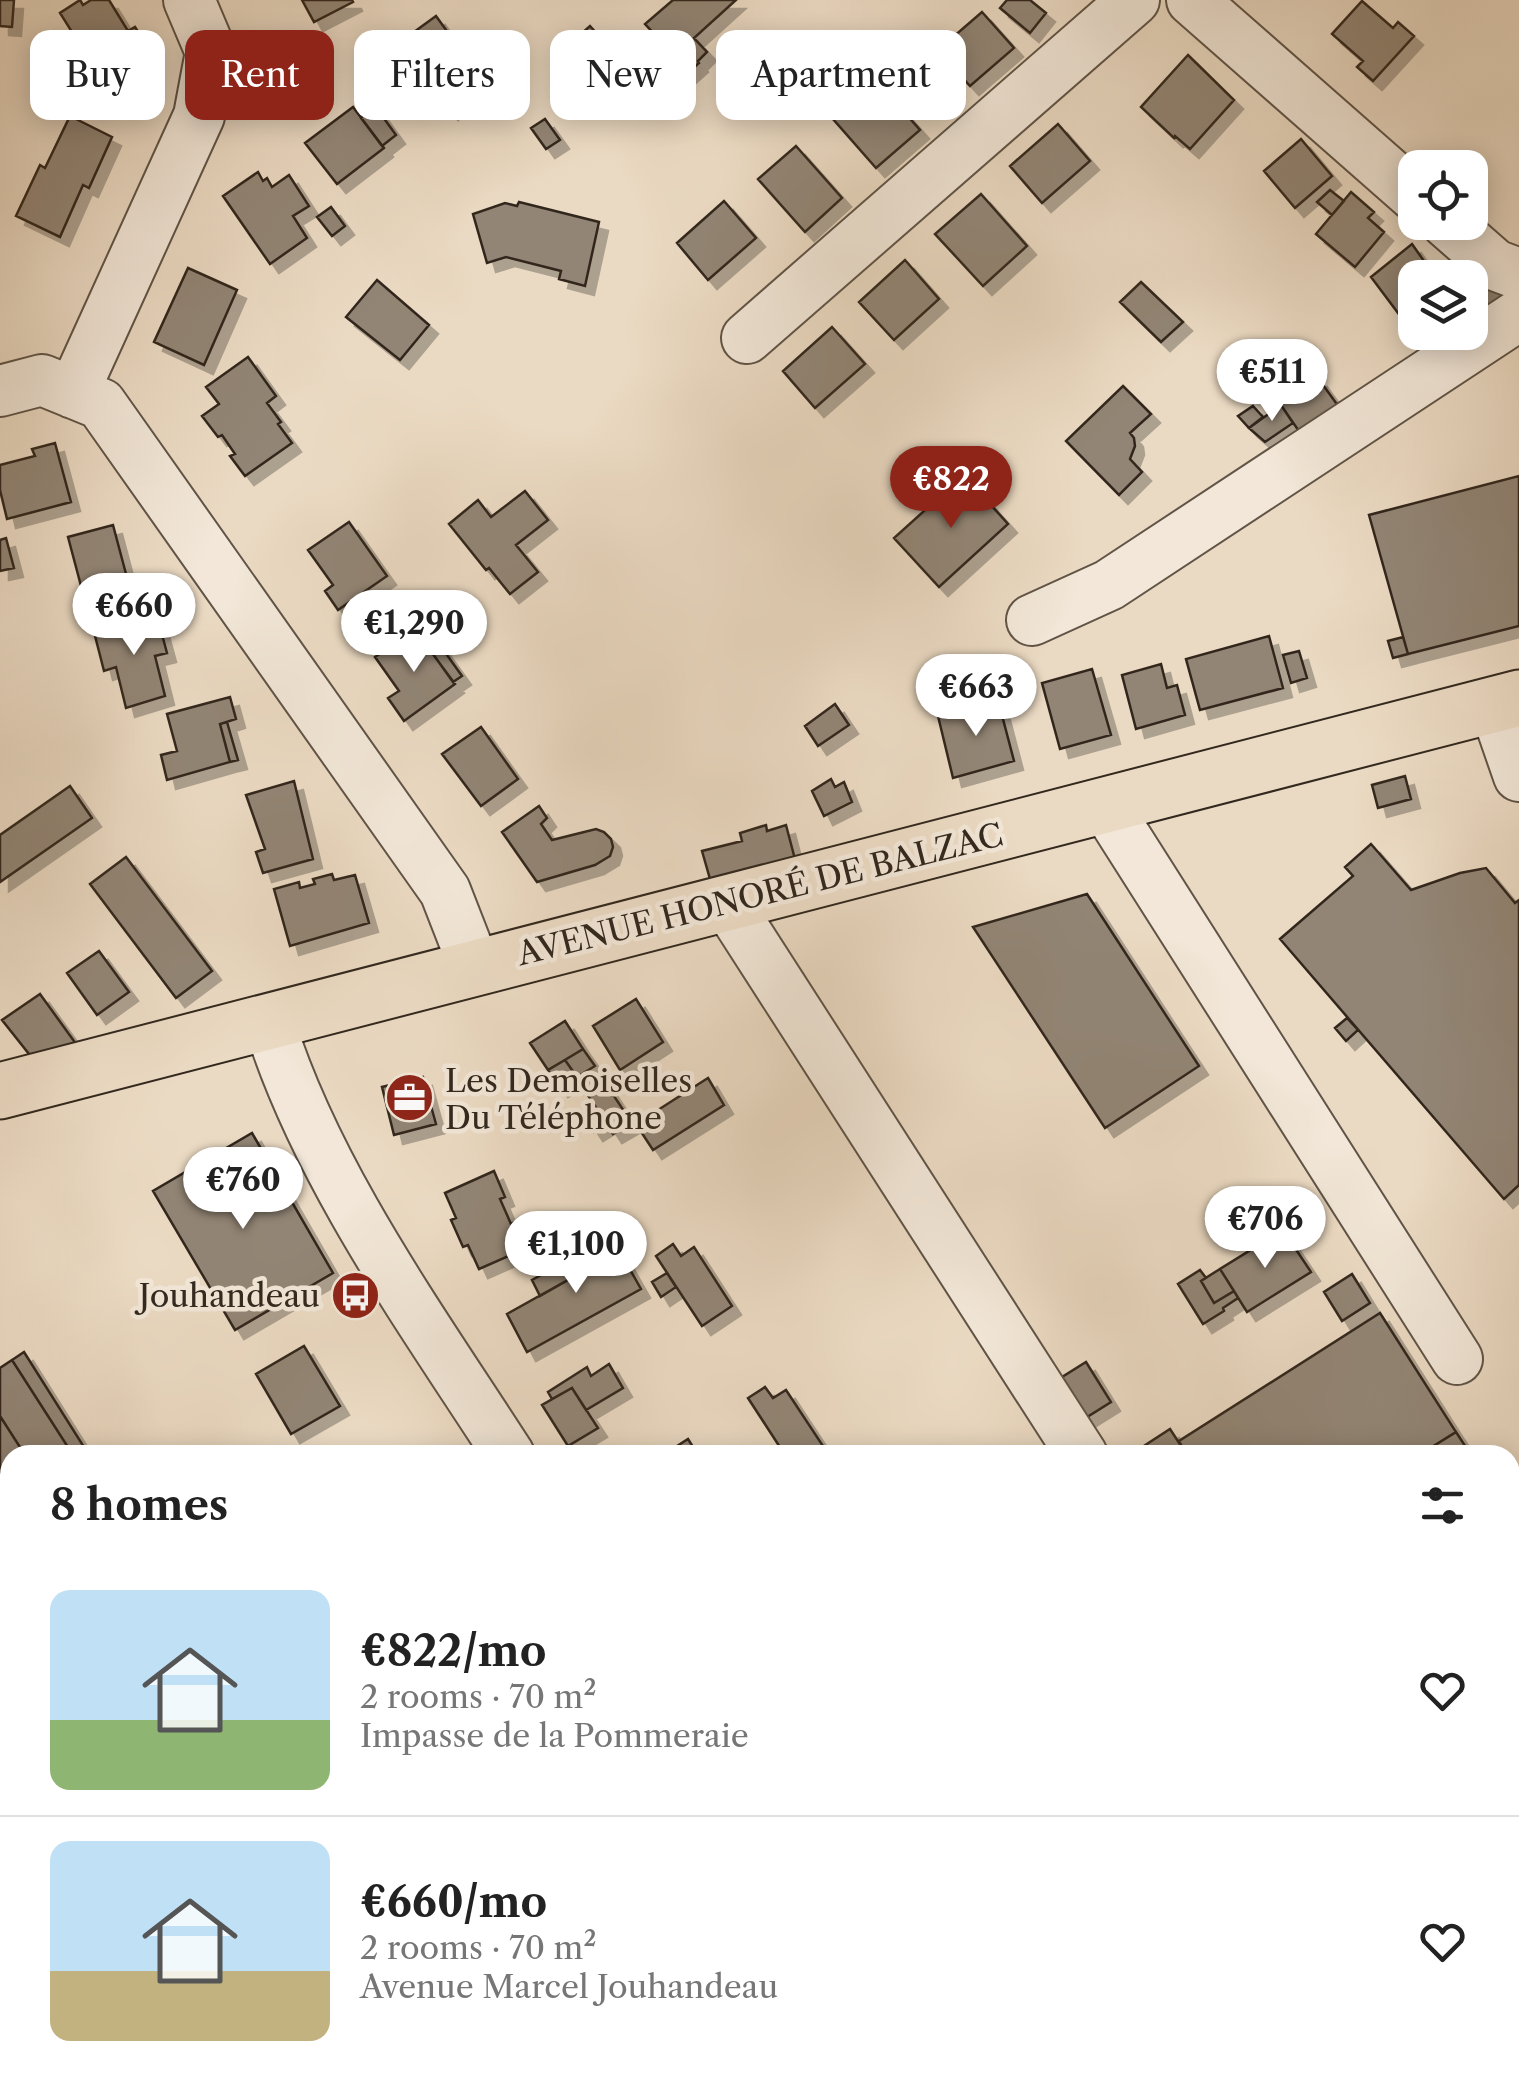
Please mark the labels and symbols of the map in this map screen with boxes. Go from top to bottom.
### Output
pin: €511 [1213,339,1331,424]
pin: €822 [892,446,1010,531]
pin: €660 [75,573,193,658]
pin: €1,290 [333,590,495,675]
pin: €663 [917,654,1035,739]
street label: AVENUE HONORÉ DE BALZAC [512,815,1007,974]
place label: Les Demoiselles Du Téléphone [445,1061,692,1137]
office icon: Les Demoiselles Du Téléphone [384,1072,436,1124]
pin: €760 [184,1147,302,1232]
pin: €706 [1206,1186,1324,1271]
pin: €1,100 [495,1211,657,1296]
bus stop icon: Jouhandeau [329,1269,381,1321]
place label: Jouhandeau [134,1276,320,1315]

